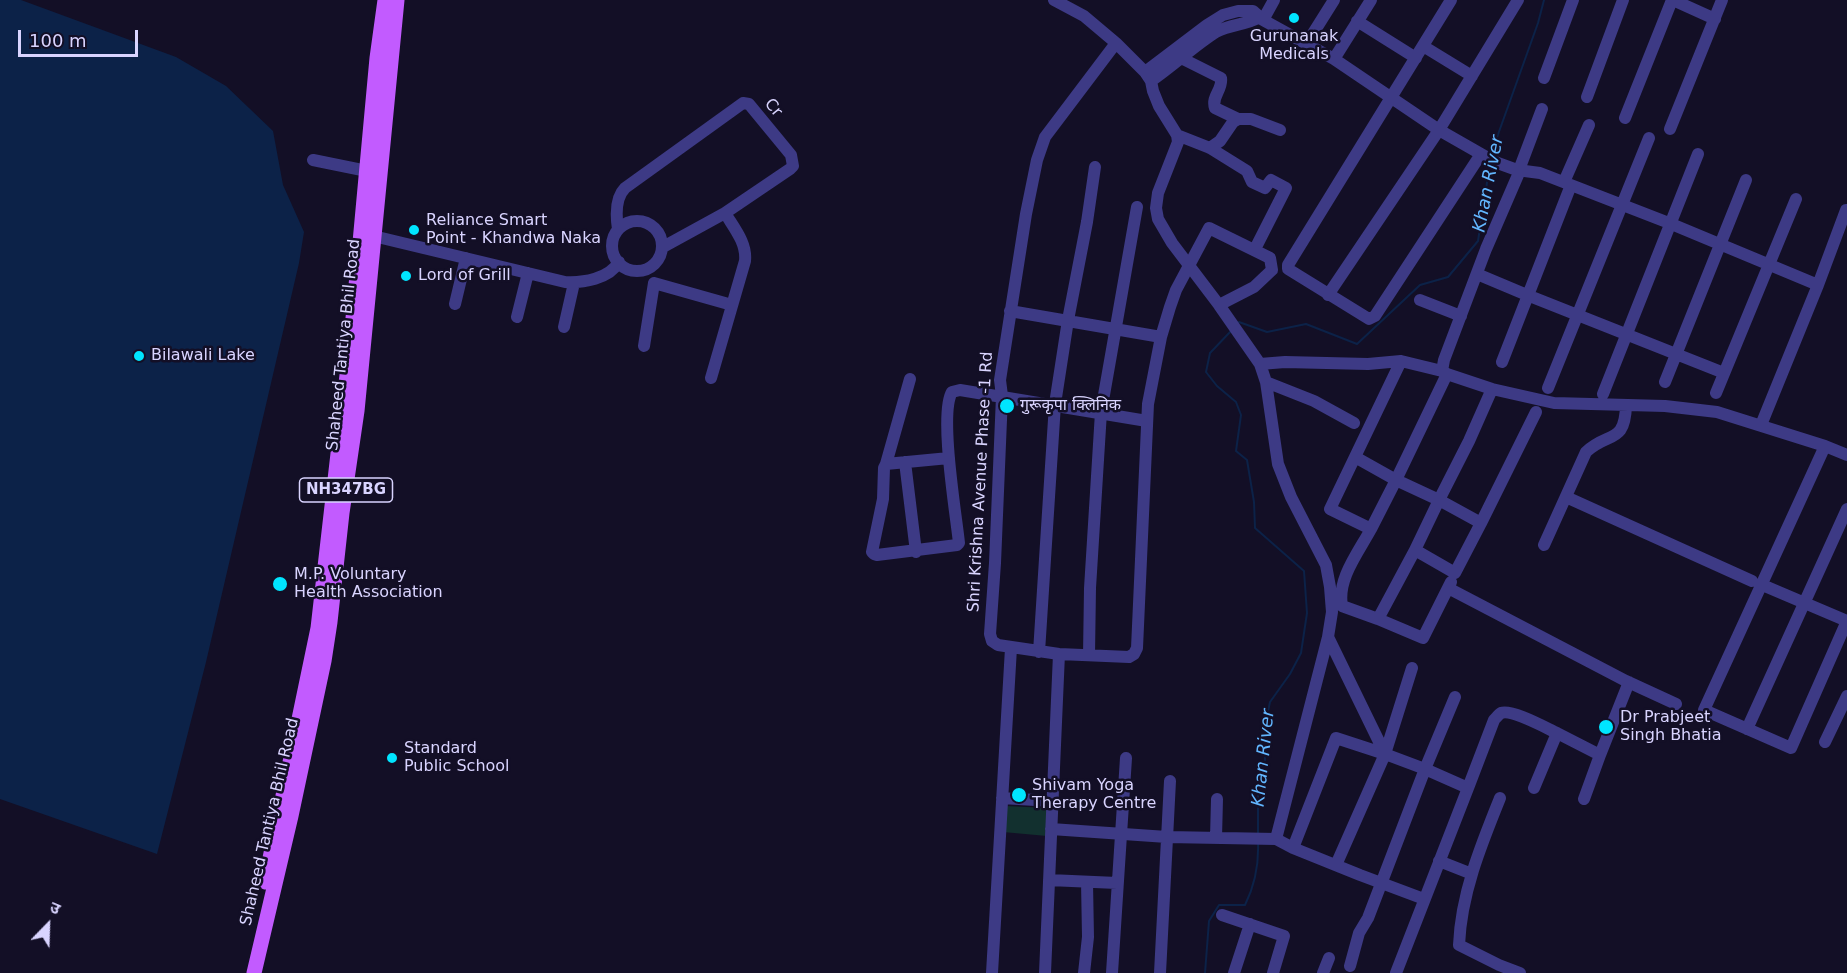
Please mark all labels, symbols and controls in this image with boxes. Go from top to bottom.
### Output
marker: Gurunanak Medicals [1287,11,1301,25]
scale bar [21,18,141,56]
place label: Gurunanak Medicals [1250,27,1338,65]
text: 100 m [29,30,87,51]
street label: Cr [760,95,786,121]
water label: Khan River [1469,134,1509,234]
place label: Reliance Smart Point - Khandwa Naka [426,211,601,249]
marker: Reliance Smart Point - Khandwa Naka [407,223,421,237]
street label: Shaheed Tantiya Bhil Road [323,238,365,452]
place label: Lord of Grill [418,266,511,286]
marker: Lord of Grill [399,269,413,283]
place label: Bilawali Lake [151,346,255,366]
marker: Bilawali Lake [132,349,146,363]
street label: Shri Krishna Avenue Phase -1 Rd [965,351,997,613]
place label: गुरूकृपा क्लिनिक [1020,396,1121,416]
marker: गुरूकृपा क्लिनिक [998,397,1016,415]
road number: NH347BG [300,478,392,502]
place label: M.P. Voluntary Health Association [294,565,443,603]
marker: M.P. Voluntary Health Association [271,575,289,593]
water label: Khan River [1248,708,1280,808]
place label: Dr Prabjeet Singh Bhatia [1620,708,1722,746]
street label: Shaheed Tantiya Bhil Road [237,716,303,928]
marker: Dr Prabjeet Singh Bhatia [1597,718,1615,736]
place label: Standard Public School [404,739,510,777]
marker: Standard Public School [385,751,399,765]
place label: Shivam Yoga Therapy Centre [1032,776,1156,814]
marker: Shivam Yoga Therapy Centre [1010,786,1028,804]
north arrow [18,895,78,955]
text: उ [47,897,63,919]

